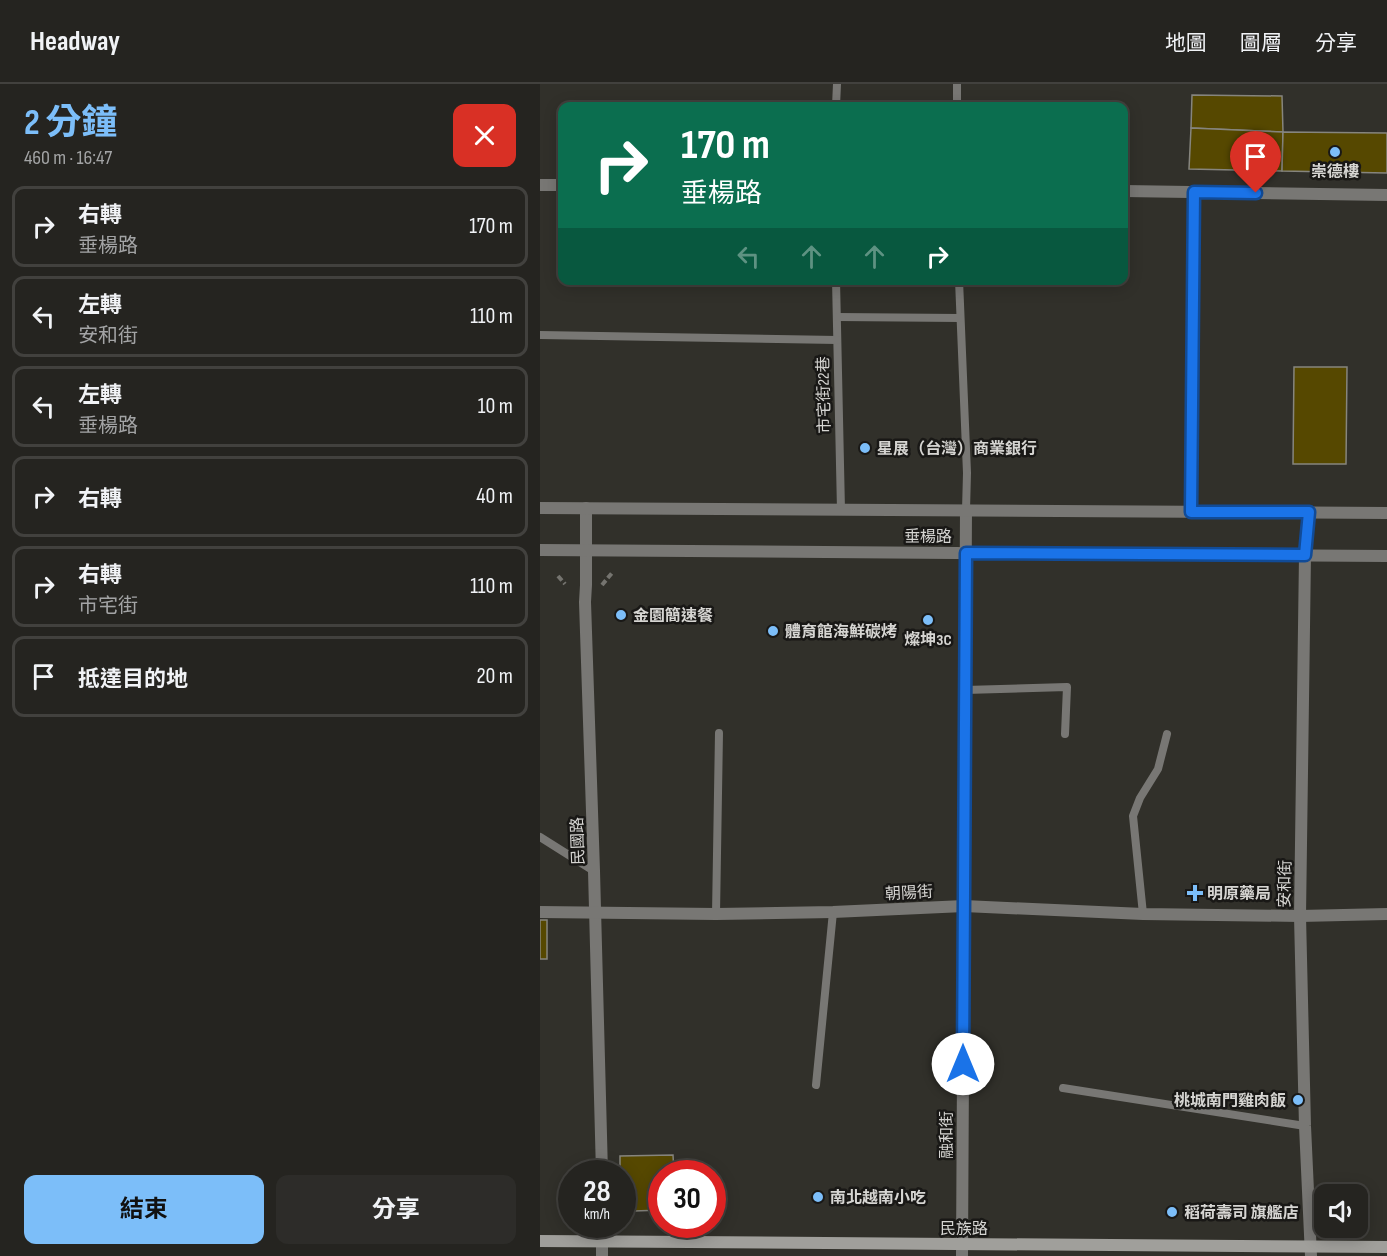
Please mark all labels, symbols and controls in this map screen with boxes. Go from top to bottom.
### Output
text: Headway [30,25,120,58]
text: 地圖 [1165,31,1207,56]
text: 圖層 [1240,31,1282,56]
text: 分享 [1315,31,1357,56]
text: 2 分鐘 [24,102,117,145]
button: close [453,104,516,167]
text: 170 m [681,120,770,171]
icon: right [582,126,660,204]
pin [1230,131,1281,193]
icon: arrive [1239,140,1272,173]
marker: 崇德樓 [1328,145,1342,159]
text: 460 m · 16:47 [24,146,112,170]
place label: 崇德樓 [1311,162,1359,182]
text: 垂楊路 [681,178,762,210]
text: 右轉 [78,202,122,229]
icon: right [27,210,60,243]
text: 170 m [469,213,513,240]
text: 垂楊路 [78,234,138,258]
icon: left [732,240,765,273]
icon: ahead [795,240,828,273]
icon: ahead [858,240,891,273]
icon: right [921,240,954,273]
text: 左轉 [78,292,122,319]
icon: left [27,300,60,333]
text: 110 m [470,303,513,330]
text: 安和街 [78,324,138,348]
street label: 市宅街22巷 [814,356,835,434]
text: 左轉 [78,382,122,409]
icon: left [27,390,60,423]
text: 10 m [478,393,513,420]
text: 垂楊路 [78,414,138,438]
place label: 星展（台灣）商業銀行 [877,440,1037,459]
marker: 星展（台灣）商業銀行 [858,441,872,455]
icon: right [27,480,60,513]
text: 40 m [476,483,513,510]
text: 右轉 [78,486,122,513]
street label: 垂楊路 [904,528,952,547]
text: 右轉 [78,562,122,589]
icon: right [27,570,60,603]
text: 110 m [470,573,513,600]
text: 市宅街 [78,594,138,618]
place label: 金園簡速餐 [633,606,713,626]
marker: 金園簡速餐 [614,608,628,622]
marker: 燦坤3C [921,613,935,627]
place label: 體育館海鮮碳烤 [785,623,897,642]
marker: 體育館海鮮碳烤 [766,624,780,638]
place label: 燦坤3C [904,631,952,650]
icon: arrive [27,660,60,693]
text: 20 m [477,663,513,690]
text: 抵達目的地 [78,666,188,693]
street label: 民國路 [568,817,589,865]
street label: 安和街 [1276,860,1295,908]
street label: 朝陽街 [885,883,934,904]
place label: 明原藥局 [1207,885,1271,904]
marker: 明原藥局 [1188,886,1202,900]
position arrow [931,1032,995,1096]
place label: 桃城南門雞肉飯 [1174,1091,1286,1111]
marker: 桃城南門雞肉飯 [1291,1093,1305,1107]
street label: 融和街 [938,1111,957,1159]
speed limit sign: 30 [648,1160,726,1238]
text: 28 [583,1174,611,1210]
button: 結束 [24,1175,264,1244]
button: 分享 [276,1175,516,1244]
map controls [1314,1184,1368,1238]
button: sound [1314,1184,1368,1238]
place label: 南北越南小吃 [830,1188,926,1208]
marker: 南北越南小吃 [811,1190,825,1204]
place label: 稻荷壽司 旗艦店 [1184,1204,1299,1223]
text: km/h [584,1205,610,1224]
marker: 稻荷壽司 旗艦店 [1165,1205,1179,1219]
street label: 民族路 [940,1220,988,1239]

